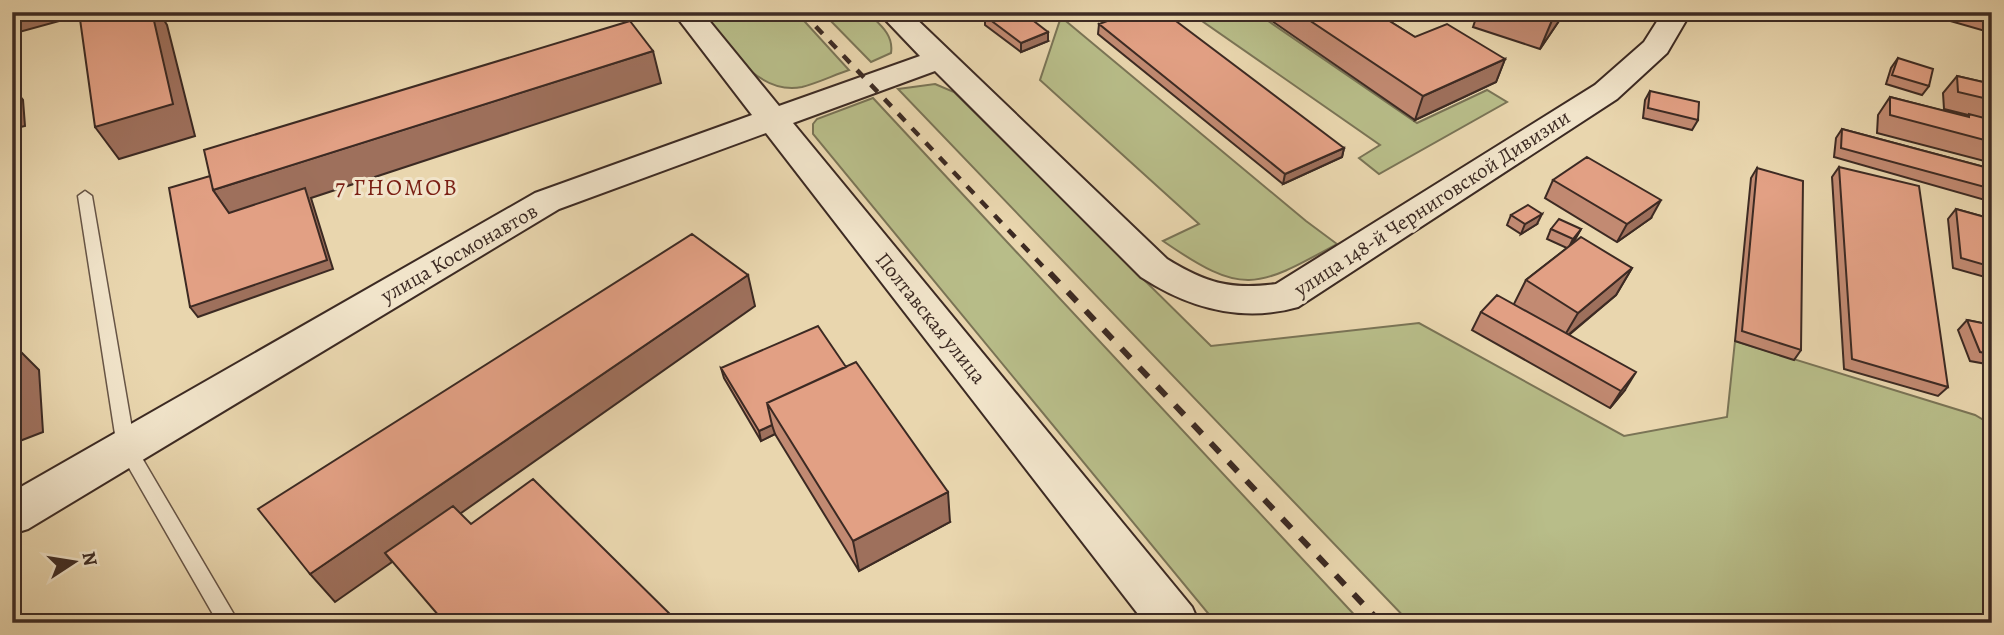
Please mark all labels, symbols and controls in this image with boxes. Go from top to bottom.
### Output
street label: улица 148-й Черниговской Дивизии [1288,103,1576,304]
district label: 7 ГНОМОВ [335,172,459,203]
street label: улица Космонавтов [375,197,543,310]
street label: Полтавская улица [869,246,993,390]
north arrow [38,526,108,596]
text: N [75,549,104,568]

